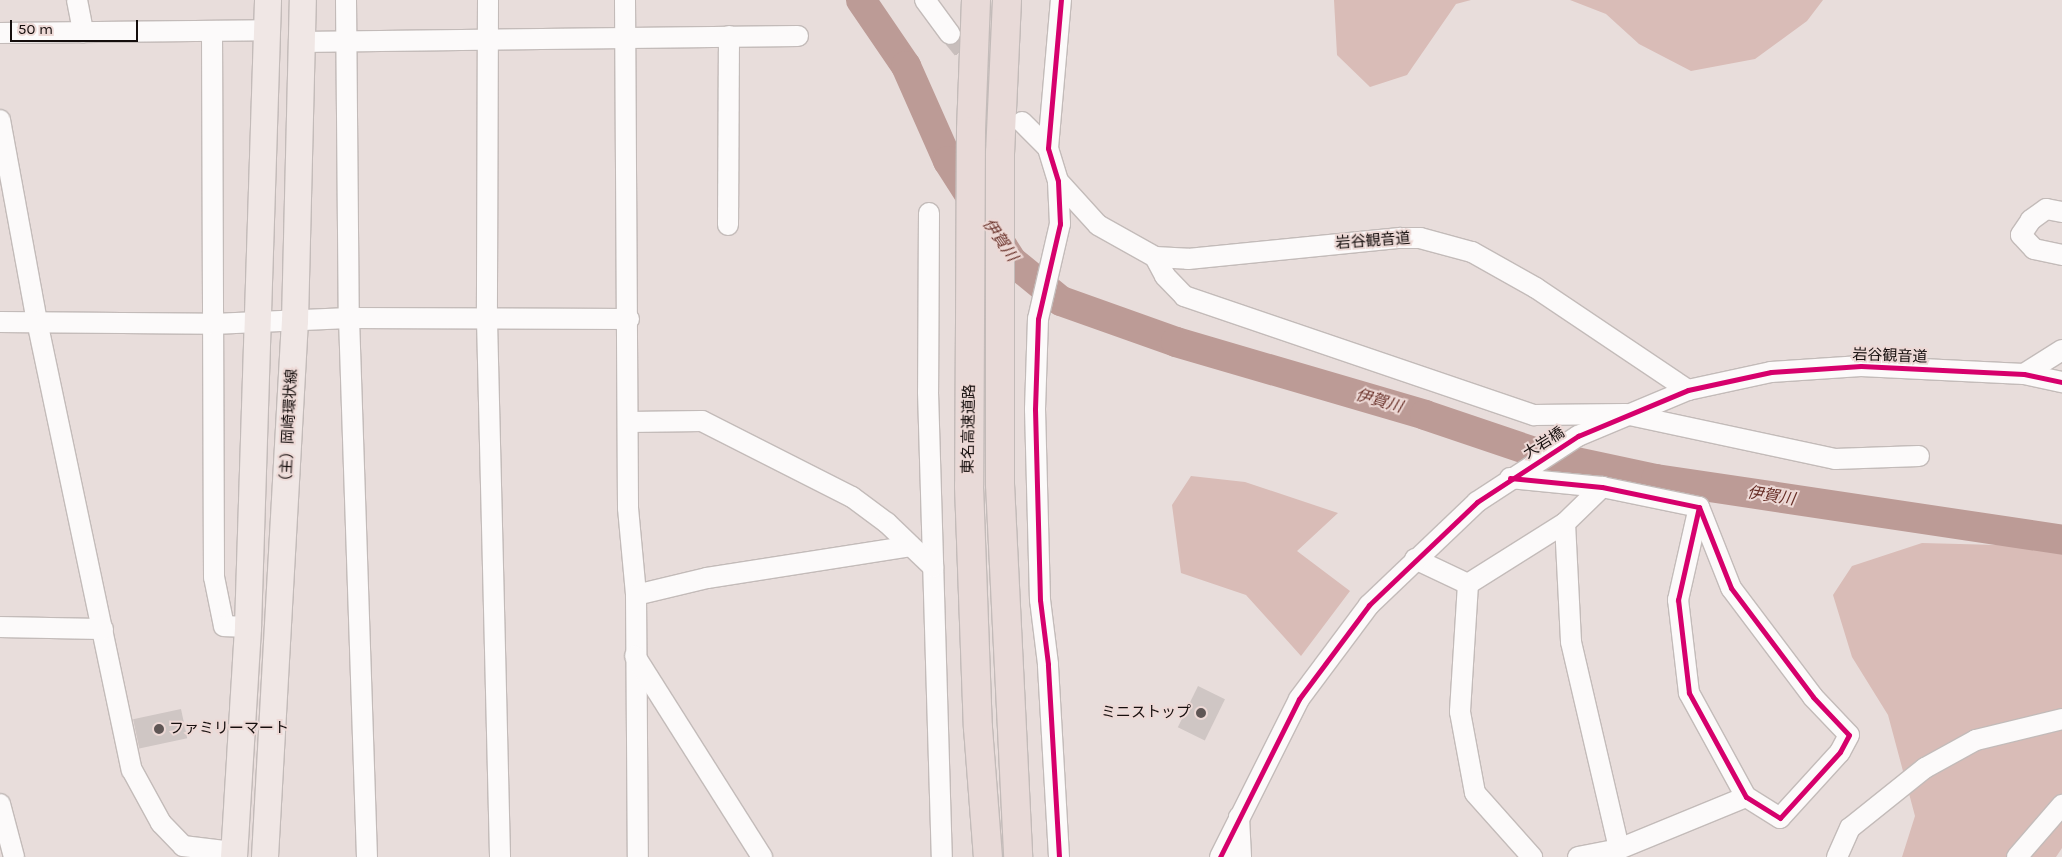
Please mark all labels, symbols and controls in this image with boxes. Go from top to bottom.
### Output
scale bar [12,10,140,42]
text: 50 m [18,20,53,38]
water label: 伊賀川 [978,215,1022,265]
street label: 岩谷観音道 [1335,229,1411,253]
street label: 岩谷観音道 [1852,346,1928,366]
street label: （主）岡崎環状線 [277,369,301,489]
street label: 東名高速道路 [959,384,979,474]
water label: 伊賀川 [1353,385,1405,417]
street label: 大岩橋 [1520,423,1568,463]
water label: 伊賀川 [1746,483,1796,509]
place label: ミニストップ [1101,704,1191,722]
marker: ミニストップ [1195,707,1207,719]
place label: ファミリーマート [169,720,289,738]
marker: ファミリーマート [153,723,165,735]

